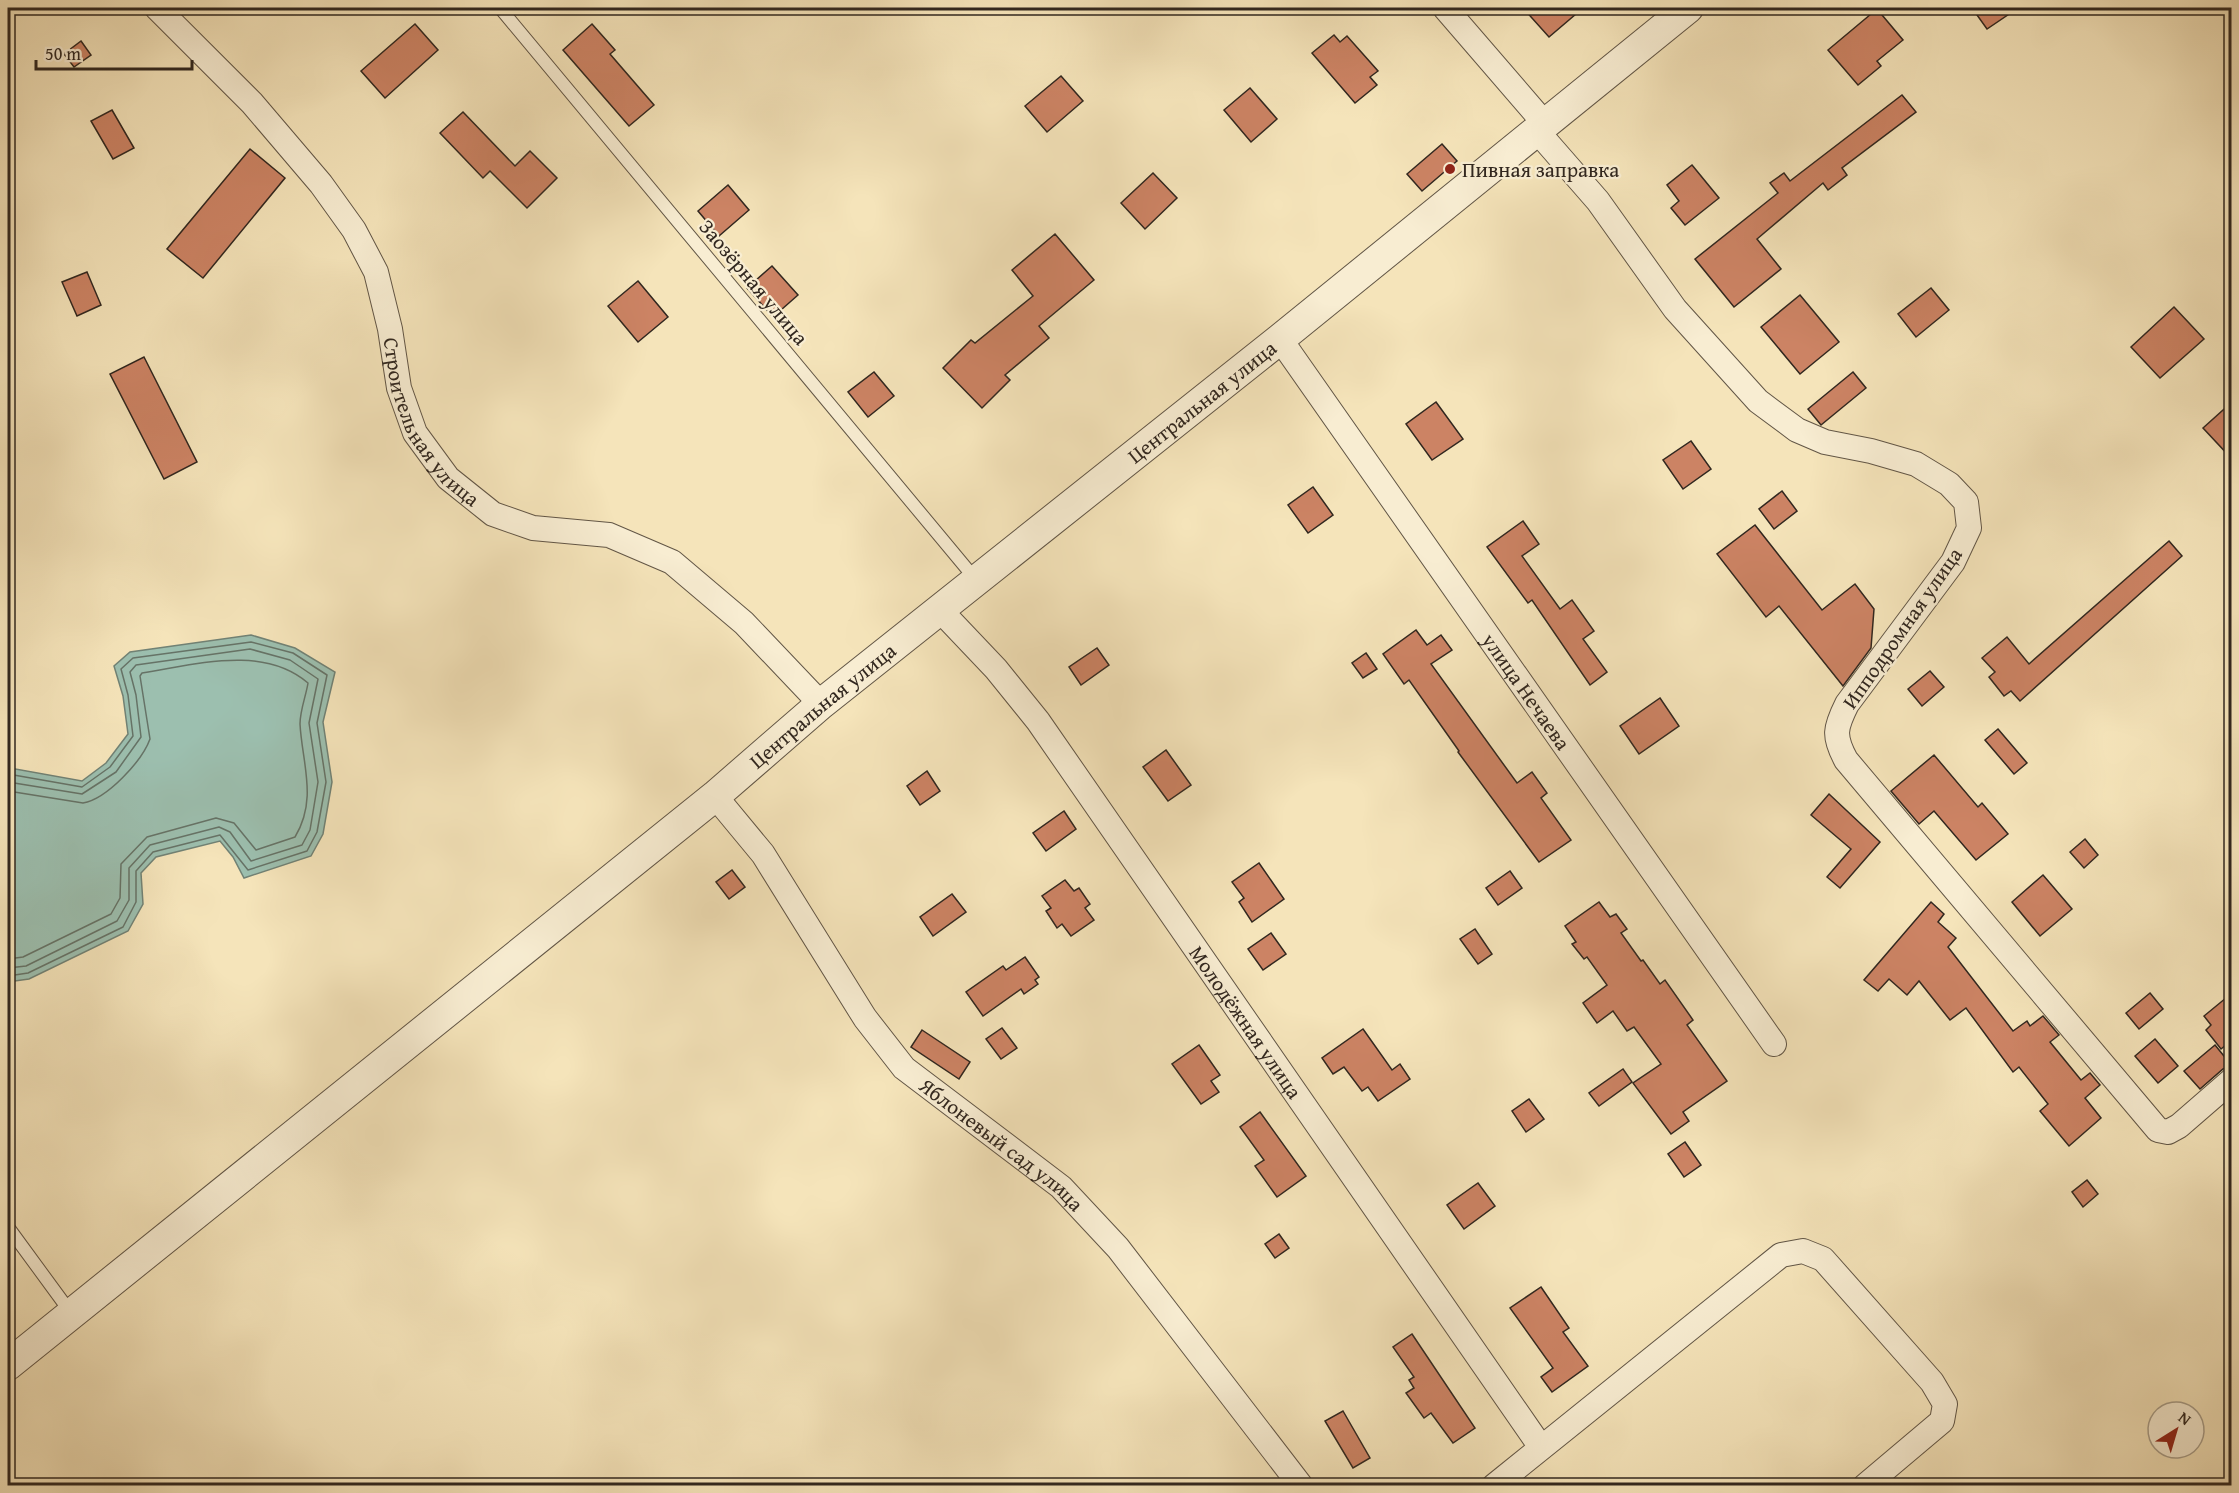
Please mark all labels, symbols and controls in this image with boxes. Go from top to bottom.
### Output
scale bar [36,33,192,71]
text: 50 m [45,40,81,67]
place label: Пивная заправка [1462,154,1619,185]
marker: Пивная заправка [1443,162,1457,176]
street label: Заозёрная улица [692,212,816,352]
street label: Центральная улица [1120,332,1283,470]
street label: Строительная улица [376,335,487,513]
street label: Ипподромная улица [1834,541,1970,715]
street label: улица Нечаева [1474,626,1579,756]
street label: Центральная улица [742,635,902,776]
street label: Молодёжная улица [1182,939,1310,1105]
street label: Яблоневый сад улица [912,1069,1091,1218]
north arrow [2146,1400,2206,1460]
text: N [2174,1405,2197,1431]

